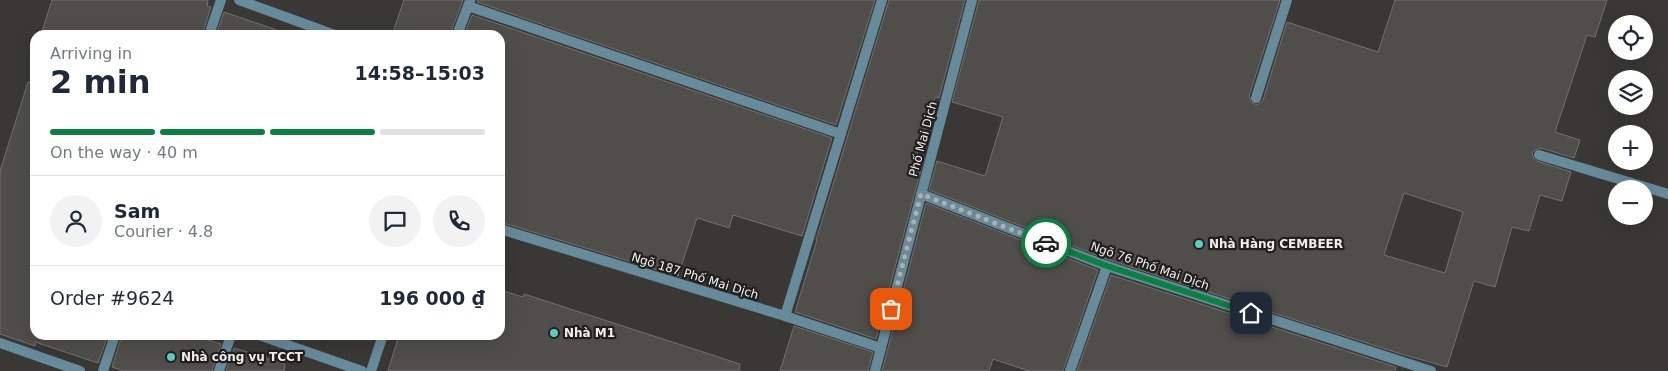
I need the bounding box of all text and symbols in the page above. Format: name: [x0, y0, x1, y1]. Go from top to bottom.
map controls: [1608, 15, 1653, 225]
button: locate: [1608, 15, 1653, 60]
text: Arriving in: [50, 44, 132, 63]
text: 14:58–15:03: [355, 62, 485, 84]
text: 2 min: [50, 63, 151, 101]
button: layers: [1608, 70, 1653, 115]
street label: Phố Mai Dịch: [906, 100, 940, 178]
button: +: [1608, 125, 1653, 170]
text: On the way · 40 m: [50, 143, 198, 162]
button: −: [1608, 180, 1653, 225]
button: person: [50, 195, 102, 247]
button: chat: [369, 195, 421, 247]
button: phone: [433, 195, 485, 247]
text: Sam: [114, 200, 160, 222]
courier: [1021, 218, 1071, 268]
text: Courier · 4.8: [114, 222, 213, 241]
icon: car: [1032, 229, 1060, 257]
place label: Nhà Hàng CEMBEER: [1209, 237, 1343, 251]
marker: Nhà Hàng CEMBEER: [1193, 238, 1205, 250]
street label: Ngõ 76 Phố Mai Dịch: [1089, 239, 1211, 293]
street label: Ngõ 187 Phố Mai Dịch: [630, 250, 760, 302]
text: Order #9624: [50, 287, 174, 309]
text: 196 000 ₫: [379, 287, 485, 309]
pin: [870, 288, 912, 330]
pin: [1230, 292, 1272, 334]
icon: bag: [877, 295, 905, 323]
icon: home: [1237, 299, 1265, 327]
place label: Nhà M1: [564, 326, 615, 340]
marker: Nhà M1: [548, 327, 560, 339]
place label: Nhà công vụ TCCT: [181, 350, 304, 364]
marker: Nhà công vụ TCCT: [165, 351, 177, 363]

